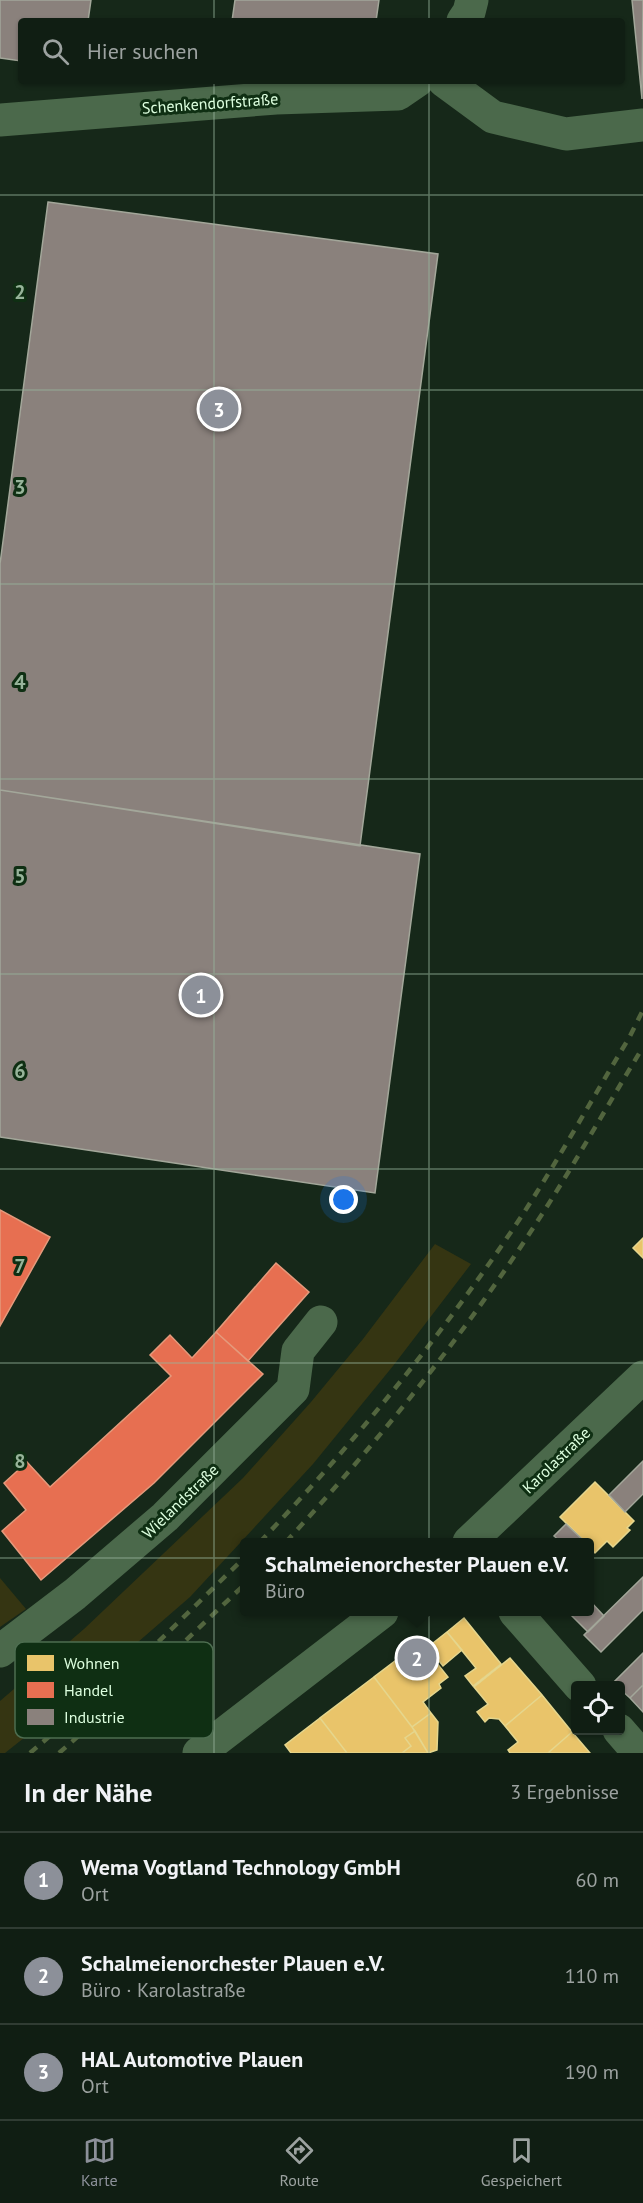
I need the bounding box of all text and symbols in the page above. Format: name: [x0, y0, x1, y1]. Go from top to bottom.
search box: [18, 18, 625, 84]
icon: search: [39, 35, 72, 68]
text: Hier suchen: [87, 37, 199, 65]
street label: Schenkendorfstraße: [141, 88, 279, 118]
text: 2: [14, 279, 26, 305]
pin: 3: [200, 386, 238, 432]
text: 3: [14, 474, 26, 500]
text: 4: [14, 669, 26, 695]
text: 5: [14, 863, 26, 889]
pin: 1: [182, 972, 220, 1018]
text: 6: [14, 1058, 26, 1084]
your location: [329, 1185, 358, 1214]
text: 7: [14, 1253, 26, 1279]
street label: Karolastraße: [518, 1423, 594, 1497]
text: 8: [14, 1448, 26, 1474]
street label: Wielandstraße: [138, 1459, 222, 1543]
popup: [240, 1538, 594, 1616]
text: Schalmeienorchester Plauen e.V.: [265, 1550, 569, 1578]
text: Büro: [265, 1578, 305, 1604]
pin: 2: [398, 1636, 436, 1680]
legend: [15, 1642, 213, 1738]
text: Wohnen: [64, 1653, 120, 1673]
text: Handel: [64, 1680, 113, 1700]
map controls: [571, 1681, 625, 1735]
button: locate: [571, 1681, 625, 1735]
text: Industrie: [64, 1707, 125, 1727]
text: In der Nähe: [24, 1776, 152, 1809]
text: 3 Ergebnisse: [510, 1779, 619, 1805]
text: Wema Vogtland Technology GmbH: [81, 1853, 401, 1881]
text: 1: [38, 1867, 49, 1893]
text: 60 m: [576, 1867, 619, 1893]
text: Ort: [81, 1881, 109, 1907]
text: Schalmeienorchester Plauen e.V.: [81, 1949, 385, 1977]
text: 2: [38, 1963, 49, 1989]
text: 110 m: [565, 1963, 619, 1989]
text: Büro · Karolastraße: [81, 1977, 246, 2003]
text: HAL Automotive Plauen: [81, 2045, 303, 2073]
text: 3: [38, 2059, 49, 2085]
text: 190 m: [565, 2059, 619, 2085]
text: Ort: [81, 2073, 109, 2099]
tab: Karte: [81, 2134, 118, 2190]
tab: Route: [280, 2134, 319, 2190]
tab: Gespeichert: [481, 2134, 562, 2190]

